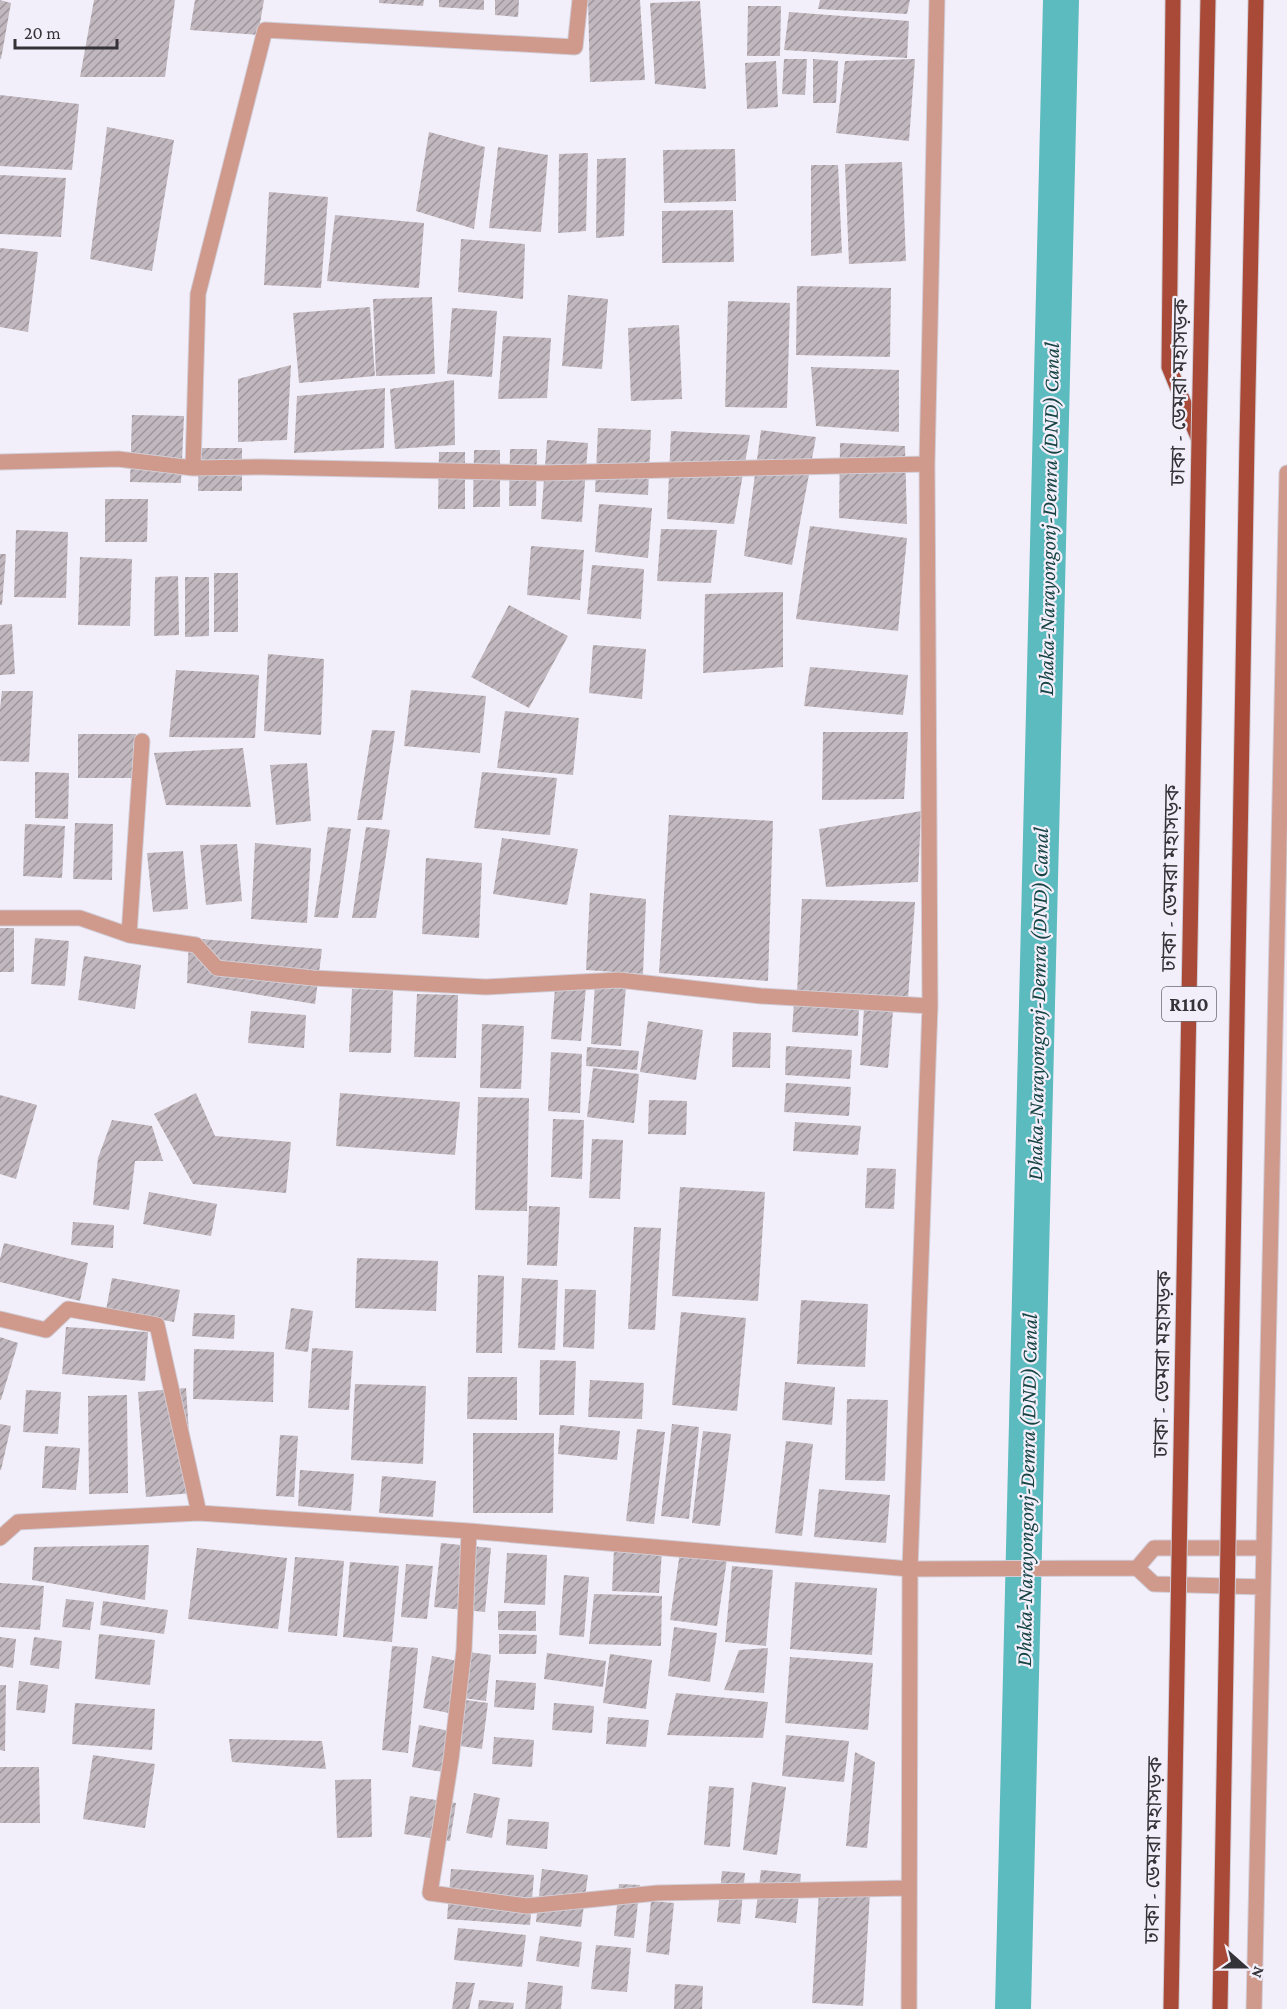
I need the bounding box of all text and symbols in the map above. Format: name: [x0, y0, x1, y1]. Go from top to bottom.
scale bar: [15, 12, 117, 50]
text: 20 m: [24, 23, 61, 43]
street label: ঢাকা - ডেমরা মহাসড়ক: [1165, 297, 1193, 487]
water label: Dhaka-Narayongonj-Demra (DND) Canal: [1033, 342, 1065, 696]
street label: ঢাকা - ডেমরা মহাসড়ক: [1156, 783, 1184, 973]
water label: Dhaka-Narayongonj-Demra (DND) Canal: [1022, 827, 1054, 1181]
road number: R110: [1162, 987, 1216, 1021]
street label: ঢাকা - ডেমরা মহাসড়ক: [1148, 1269, 1176, 1459]
water label: Dhaka-Narayongonj-Demra (DND) Canal: [1011, 1313, 1043, 1667]
street label: ঢাকা - ডেমরা মহাসড়ক: [1139, 1755, 1167, 1945]
north arrow: [1215, 1937, 1275, 1997]
text: N: [1249, 1964, 1268, 1980]

